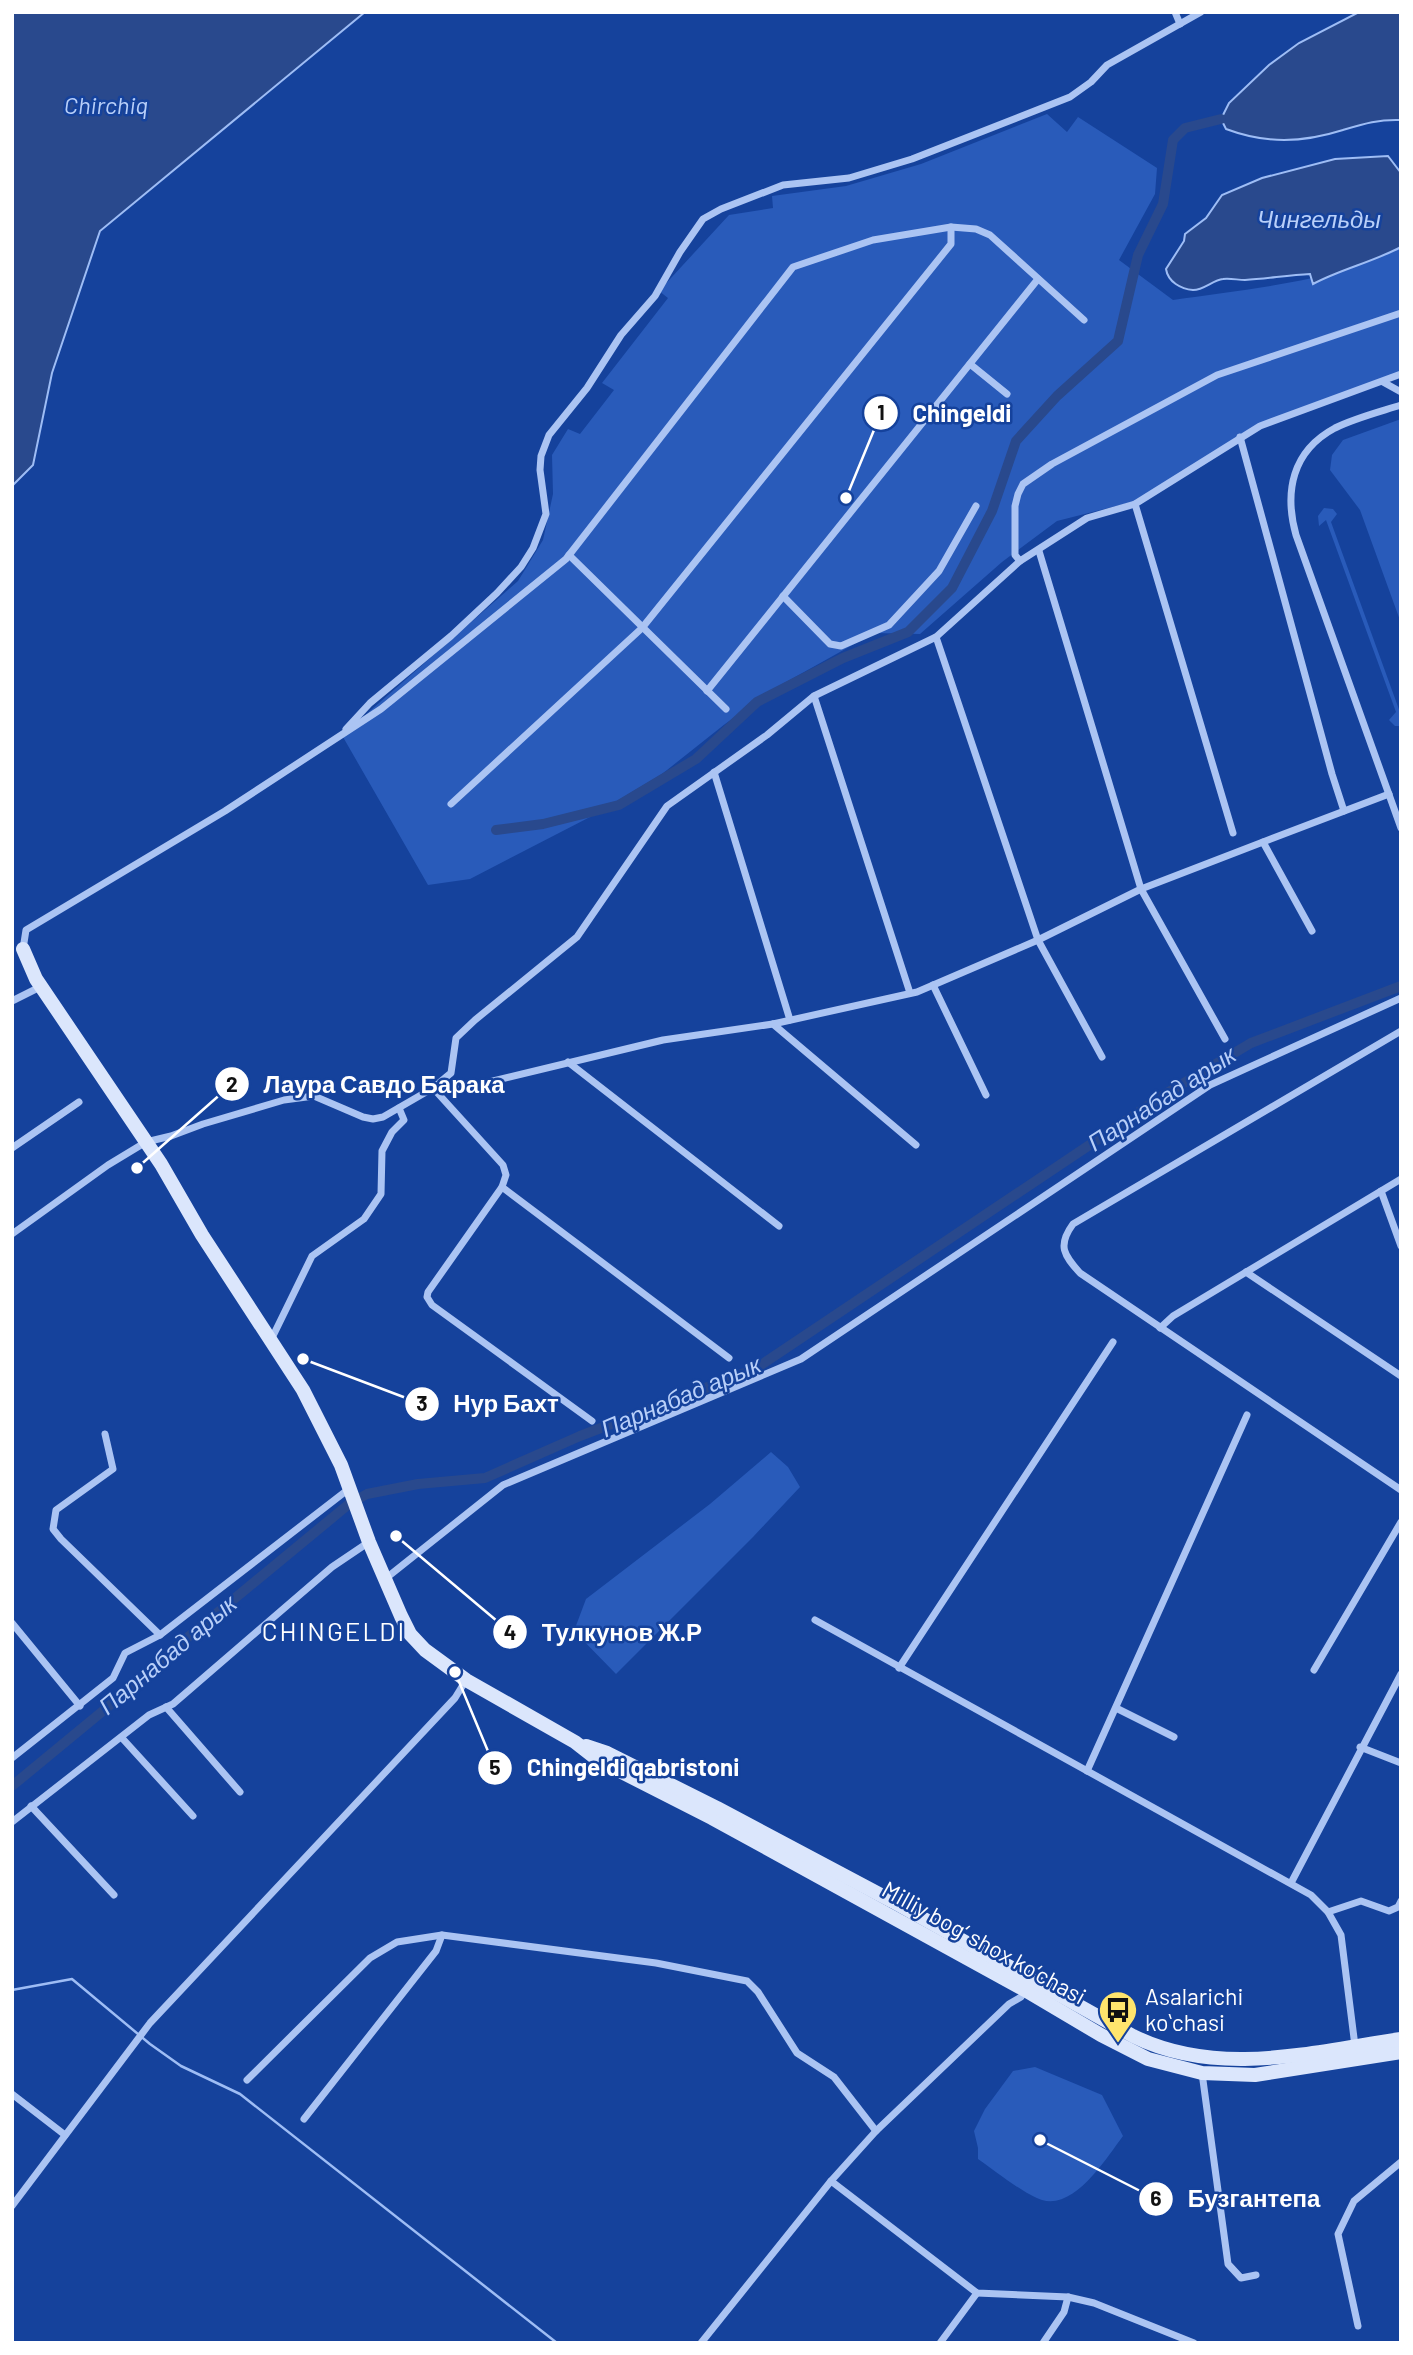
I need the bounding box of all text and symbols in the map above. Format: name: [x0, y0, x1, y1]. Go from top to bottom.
water label: Chirchiq: [64, 90, 148, 119]
water label: Чингельды: [1257, 204, 1381, 233]
callout: Chingeldi: [863, 391, 1025, 436]
text: Chingeldi: [913, 398, 1011, 427]
text: 1: [877, 399, 885, 424]
water label: Парнабад арык: [1082, 1038, 1242, 1156]
callout: Лаура Савдо Барака: [214, 1062, 518, 1107]
text: Лаура Савдо Барака: [263, 1069, 505, 1098]
text: 2: [226, 1071, 238, 1096]
water label: Парнабад арык: [596, 1348, 766, 1442]
callout: Нур Бахт: [404, 1382, 573, 1427]
text: Нур Бахт: [453, 1388, 559, 1417]
text: 3: [416, 1390, 428, 1415]
water label: Парнабад арык: [92, 1587, 243, 1720]
callout: Тулкунов Ж.Р: [492, 1610, 716, 1655]
district label: CHINGELDI: [262, 1615, 406, 1646]
text: Тулкунов Ж.Р: [542, 1617, 702, 1646]
text: 4: [504, 1619, 516, 1644]
callout: Chingeldi qabristoni: [477, 1745, 753, 1790]
text: Chingeldi qabristoni: [527, 1752, 739, 1781]
text: 5: [489, 1754, 501, 1779]
street label: Milliy bog‘ shox ko‘chasi: [878, 1874, 1091, 2010]
place label: Asalarichi koʻchasi: [1145, 1982, 1243, 2036]
bus stop icon: Asalarichi koʻchasi: [1097, 1989, 1139, 2044]
callout: Бузгантепа: [1139, 2176, 1334, 2221]
text: Бузгантепа: [1188, 2183, 1321, 2212]
text: 6: [1150, 2185, 1162, 2210]

